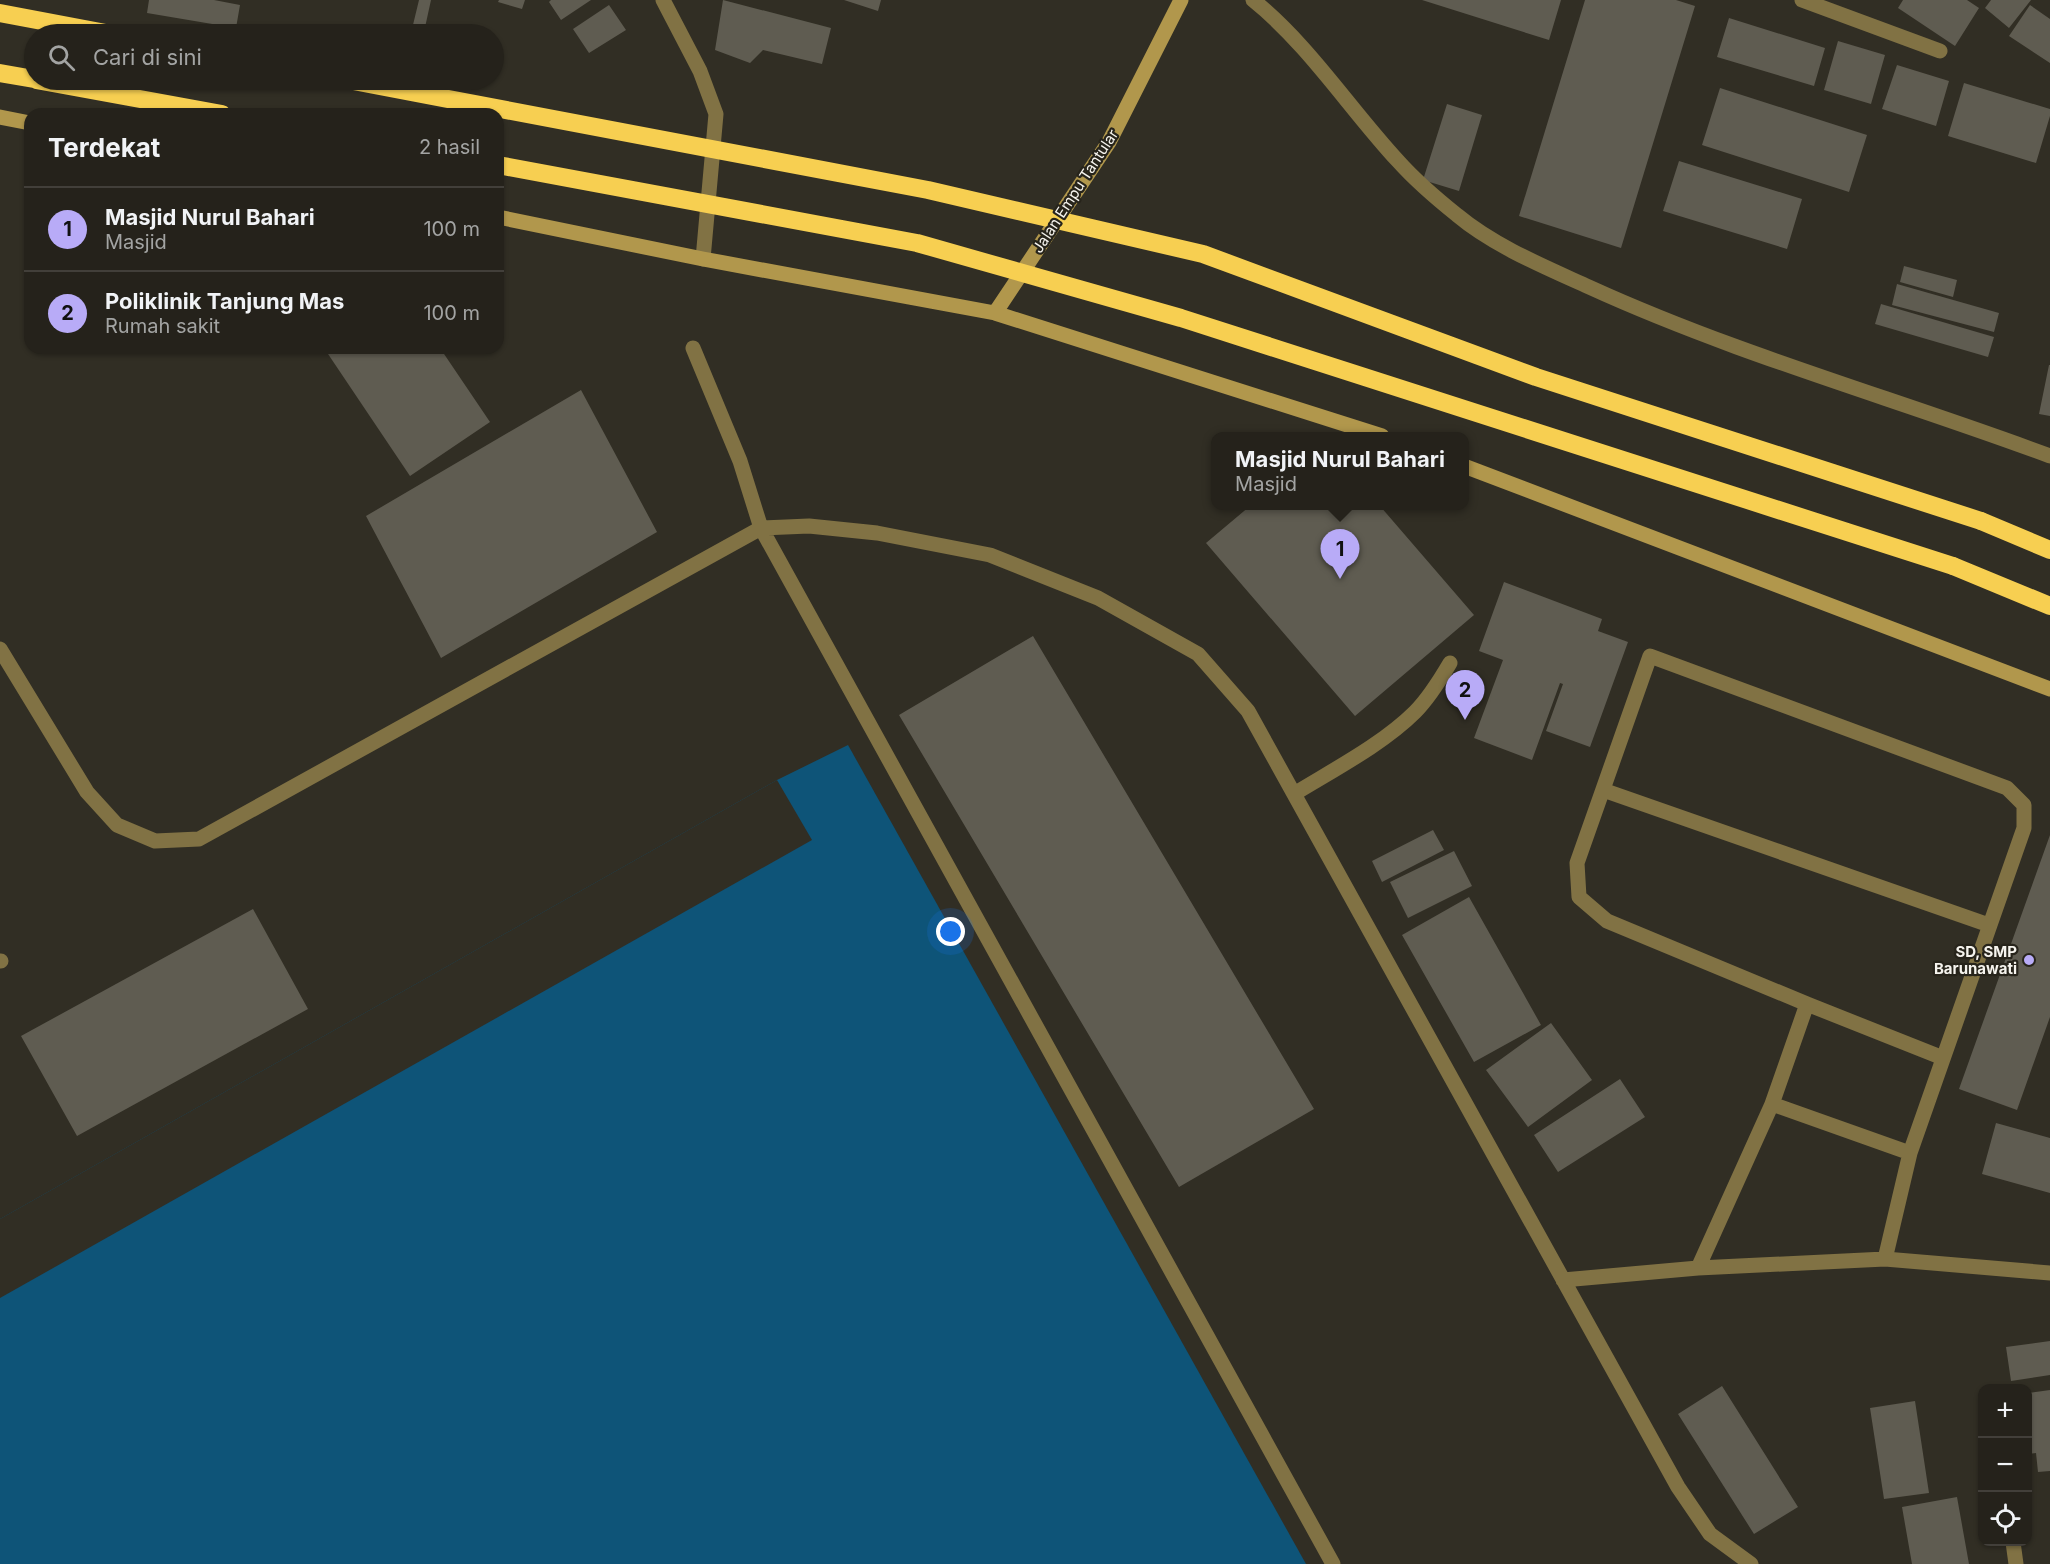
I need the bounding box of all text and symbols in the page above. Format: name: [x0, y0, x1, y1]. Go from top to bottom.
search box: [24, 24, 504, 90]
icon: search: [45, 41, 78, 74]
text: Cari di sini: [93, 44, 202, 70]
street label: Jalan Empu Tantular: [1028, 125, 1122, 257]
text: Terdekat: [48, 132, 160, 163]
text: 2 hasil: [419, 135, 480, 159]
text: Masjid Nurul Bahari: [105, 204, 315, 230]
text: 1: [63, 217, 72, 241]
text: 100 m: [423, 217, 480, 241]
text: Masjid: [105, 230, 167, 254]
text: Poliklinik Tanjung Mas: [105, 288, 344, 314]
text: 2: [61, 301, 74, 325]
text: 100 m: [423, 301, 480, 325]
text: Rumah sakit: [105, 314, 220, 338]
popup: [1211, 432, 1469, 510]
text: Masjid Nurul Bahari: [1235, 446, 1445, 472]
text: Masjid: [1235, 472, 1297, 496]
pin: 1: [1320, 530, 1360, 579]
pin: 2: [1446, 670, 1484, 720]
your location: [936, 917, 965, 946]
place label: SD, SMP Barunawati: [1934, 942, 2017, 978]
marker: SD, SMP Barunawati: [2022, 953, 2036, 967]
map controls: [1978, 1384, 2032, 1546]
button: +: [1978, 1384, 2032, 1438]
button: −: [1978, 1438, 2032, 1492]
button: locate: [1978, 1492, 2032, 1546]

